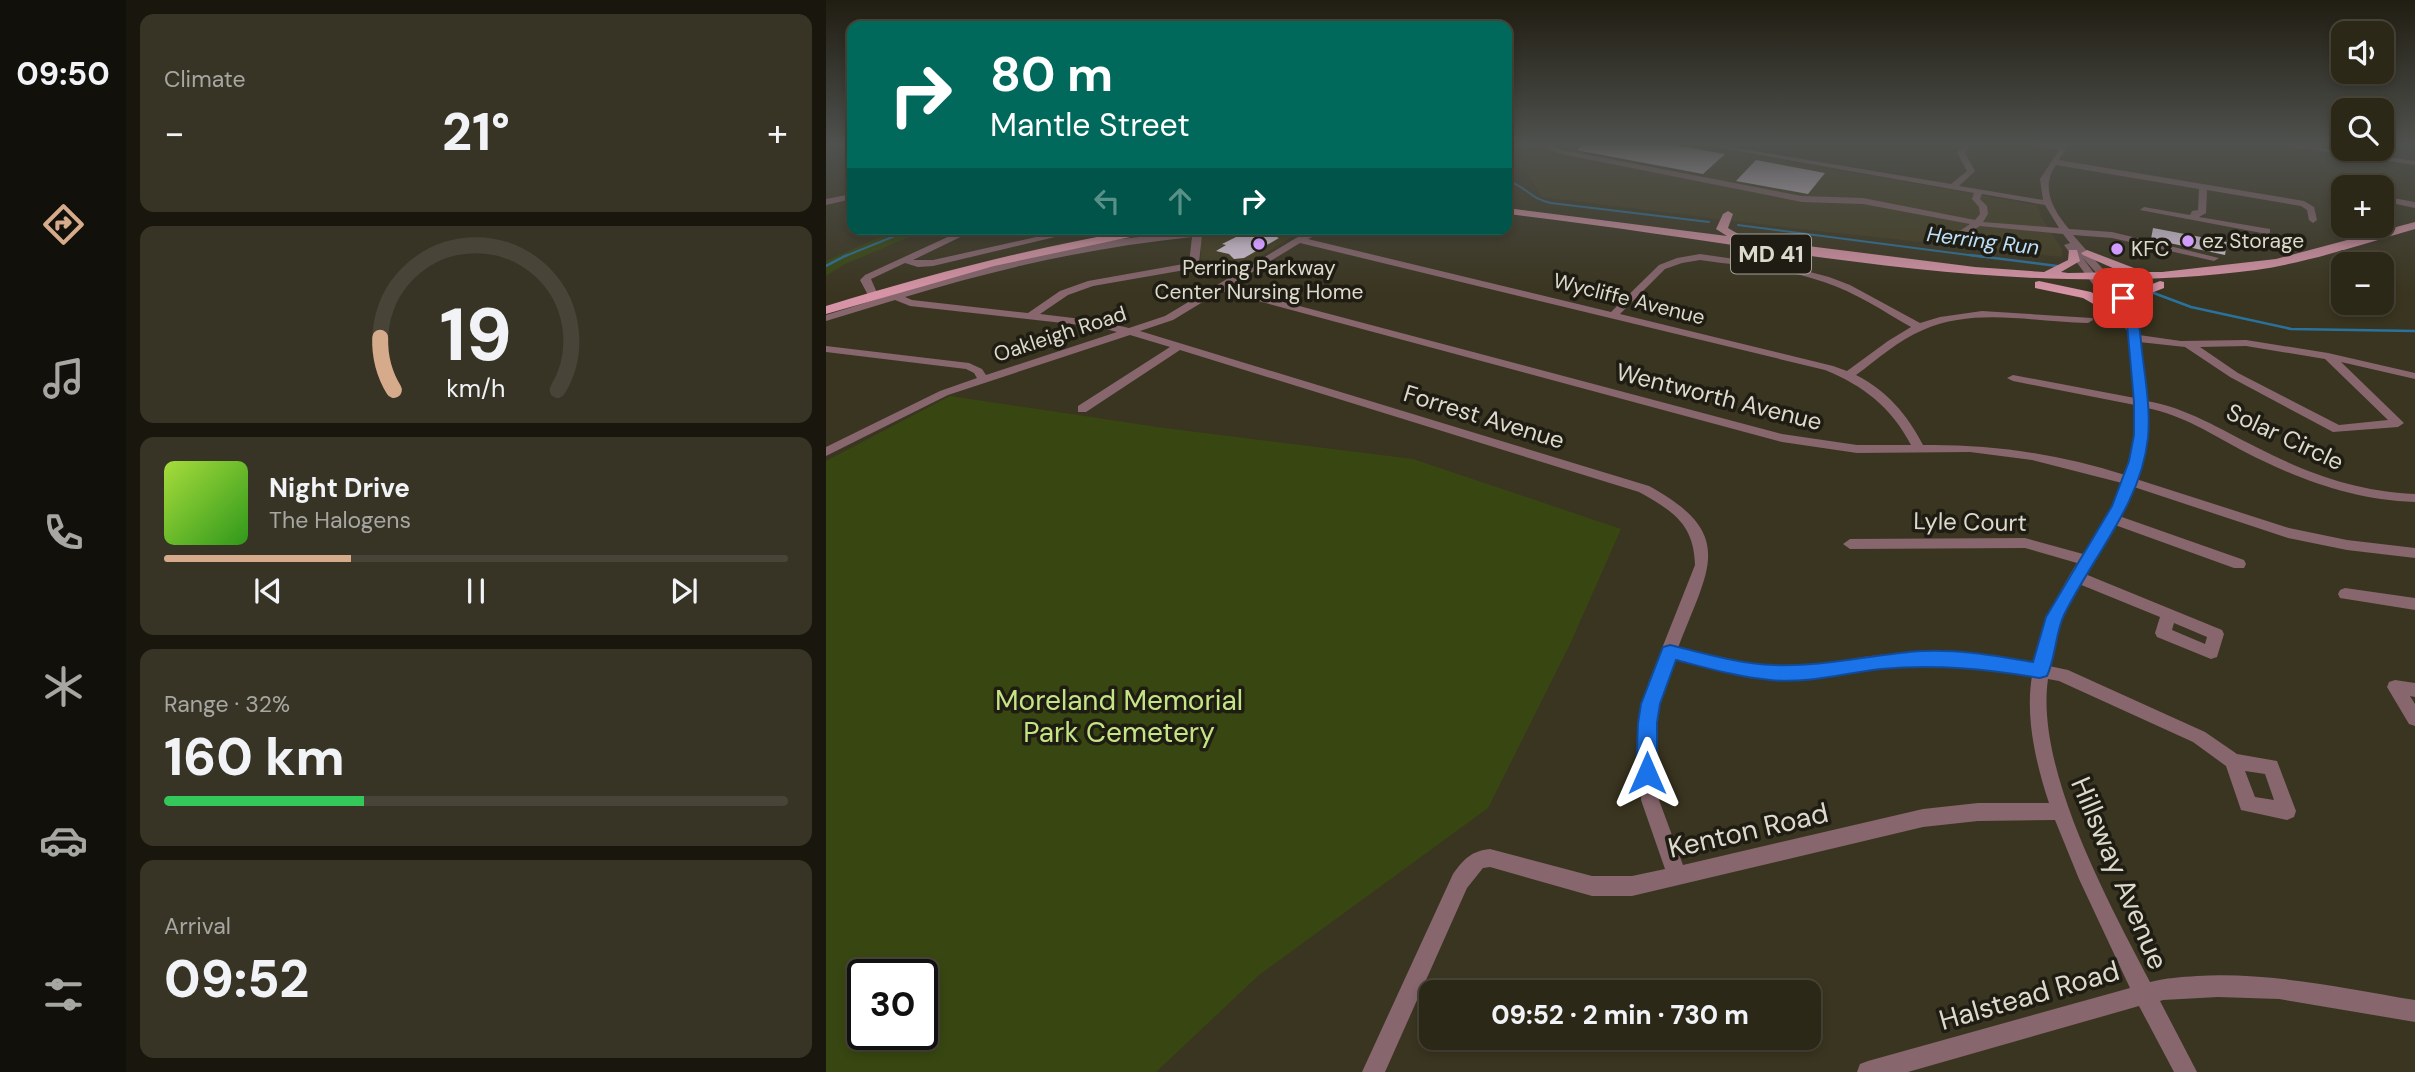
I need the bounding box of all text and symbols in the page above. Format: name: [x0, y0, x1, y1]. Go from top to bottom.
map controls: [2331, 21, 2394, 315]
button: sound: [2331, 21, 2394, 84]
text: 80 m: [990, 42, 1113, 106]
icon: right: [875, 49, 966, 140]
text: 09:50: [16, 53, 110, 95]
text: Climate: [164, 64, 246, 94]
text: 21°: [442, 98, 510, 166]
button: search: [2331, 98, 2394, 161]
text: Mantle Street: [990, 104, 1190, 146]
text: −: [164, 108, 185, 158]
text: +: [767, 108, 788, 158]
button: +: [2331, 175, 2394, 238]
icon: left: [1088, 182, 1126, 220]
icon: ahead: [1161, 182, 1199, 220]
icon: right: [1234, 182, 1272, 220]
icon: directions: [39, 200, 88, 249]
water label: Herring Run: [1925, 220, 2041, 262]
place label: ez Storage: [2202, 227, 2304, 255]
marker: ez Storage: [2180, 233, 2196, 249]
road number: MD 41: [1731, 234, 1811, 274]
place label: KFC: [2131, 235, 2170, 263]
marker: Perring Parkway Center Nursing Home: [1251, 236, 1267, 252]
marker: KFC: [2109, 241, 2125, 257]
button: −: [2331, 252, 2394, 315]
place label: Perring Parkway Center Nursing Home: [1155, 254, 1364, 306]
street label: Wycliffe Avenue: [1550, 267, 1708, 331]
pin: [2093, 268, 2153, 328]
icon: arrive: [2104, 279, 2142, 317]
text: 19: [440, 289, 512, 384]
street label: Oakleigh Road: [990, 299, 1130, 369]
icon: music: [39, 354, 88, 403]
street label: Wentworth Avenue: [1613, 356, 1825, 437]
text: km/h: [446, 372, 506, 405]
street label: Forrest Avenue: [1400, 377, 1568, 456]
street label: Solar Circle: [2222, 396, 2349, 477]
text: Night Drive: [269, 471, 410, 505]
text: The Halogens: [269, 505, 411, 535]
street label: Lyle Court: [1913, 505, 2027, 538]
icon: phone: [39, 508, 88, 557]
icon: previous: [249, 572, 287, 610]
icon: pause: [457, 572, 495, 610]
icon: next: [665, 572, 703, 610]
icon: climate: [39, 662, 88, 711]
park label: Moreland Memorial Park Cemetery: [995, 682, 1243, 751]
text: Range · 32%: [164, 689, 290, 719]
text: 160 km: [164, 723, 345, 791]
position arrow: [1610, 736, 1684, 810]
street label: Hillsway Avenue: [2062, 771, 2177, 975]
street label: Kenton Road: [1664, 794, 1832, 867]
icon: car: [39, 816, 88, 865]
text: Arrival: [164, 911, 231, 941]
text: 09:52: [164, 945, 309, 1013]
street label: Halstead Road: [1935, 952, 2124, 1039]
speed limit sign: 30: [847, 959, 938, 1050]
icon: filters: [39, 970, 88, 1019]
text: 09:52 · 2 min · 730 m: [1491, 998, 1749, 1032]

